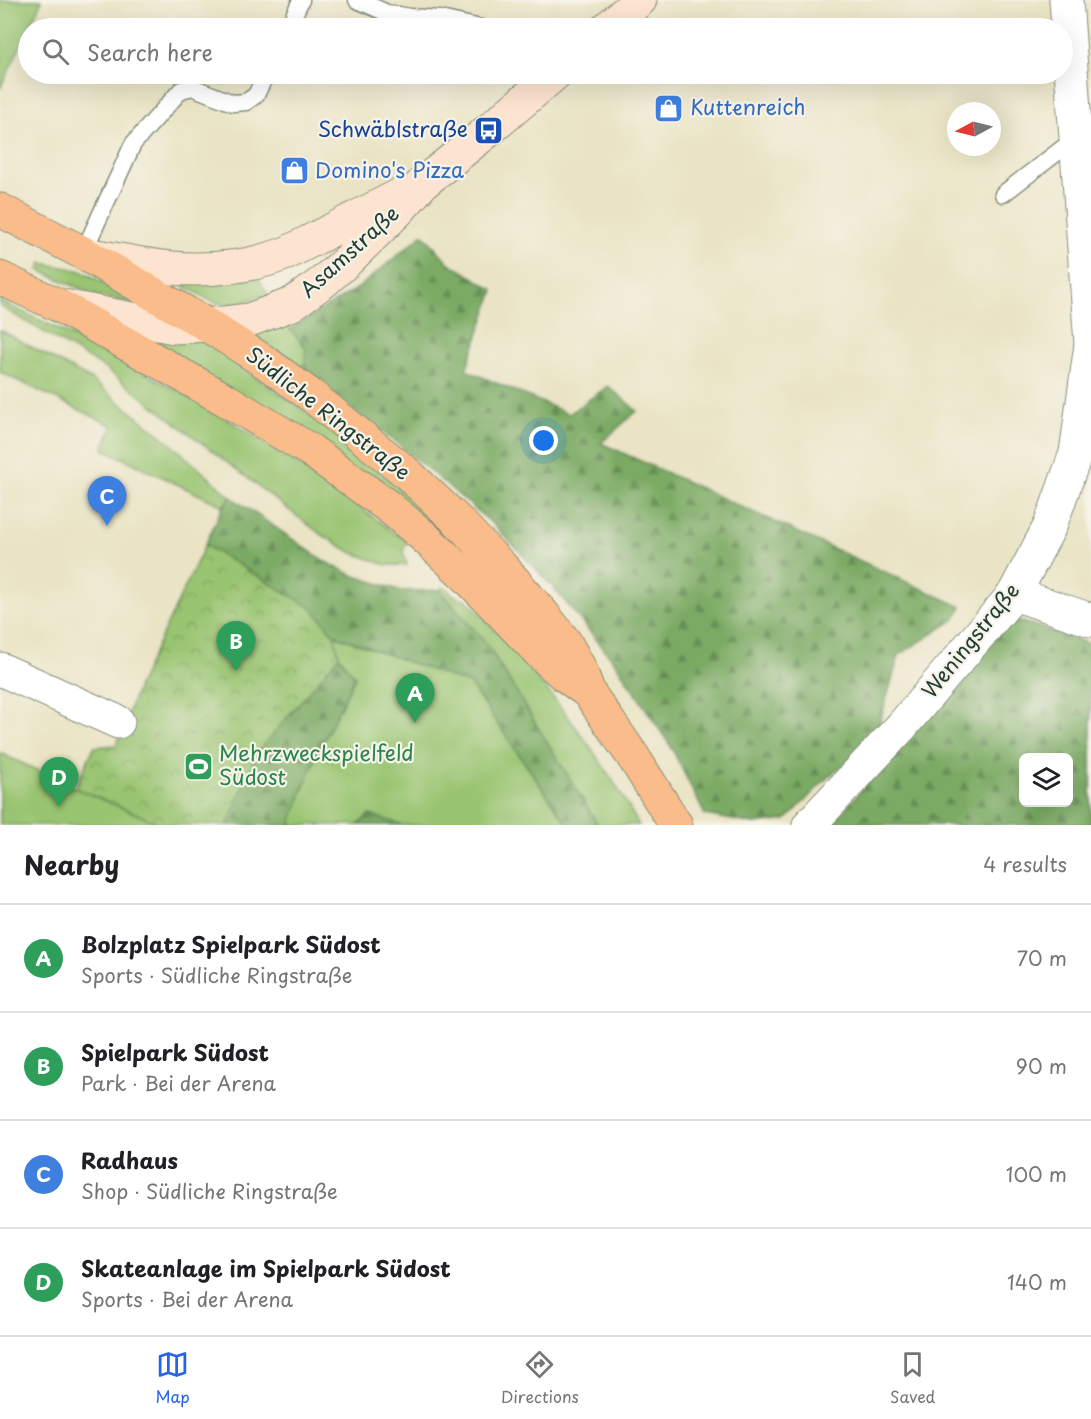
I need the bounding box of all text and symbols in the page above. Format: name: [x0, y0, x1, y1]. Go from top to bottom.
search box: [18, 18, 1073, 84]
icon: search: [39, 35, 72, 68]
text: Search here: [87, 35, 213, 68]
place label: Kuttenreich: [690, 90, 805, 122]
shop icon: Kuttenreich: [653, 92, 685, 124]
north arrow: [947, 102, 1001, 156]
place label: Schwäblstraße: [318, 112, 468, 144]
bus stop icon: Schwäblstraße: [473, 114, 505, 146]
place label: Domino's Pizza: [315, 153, 464, 185]
shop icon: Domino's Pizza: [278, 155, 310, 187]
street label: Asamstraße: [292, 197, 405, 304]
street label: Südliche Ringstraße: [240, 338, 418, 487]
your location: [529, 426, 558, 455]
pin: C: [88, 476, 126, 526]
street label: Weningstraße: [913, 575, 1026, 704]
pin: B: [216, 622, 256, 671]
pin: A: [396, 674, 434, 723]
place label: Mehrzweckspielfeld Südost: [219, 736, 414, 792]
sports icon: Mehrzweckspielfeld Südost: [182, 750, 214, 782]
map controls: [1019, 753, 1073, 807]
button: layers: [1019, 753, 1073, 807]
pin: D: [40, 758, 78, 807]
text: Nearby: [24, 845, 119, 884]
text: 4 results: [983, 849, 1067, 879]
text: Bolzplatz Spielpark Südost: [81, 927, 381, 960]
text: A: [36, 943, 51, 973]
text: 70 m: [1017, 943, 1067, 973]
text: Sports · Südliche Ringstraße: [81, 960, 352, 990]
text: Spielpark Südost: [81, 1035, 269, 1068]
text: B: [37, 1051, 50, 1081]
text: 90 m: [1016, 1051, 1067, 1081]
text: Park · Bei der Arena: [81, 1068, 276, 1098]
text: Radhaus: [81, 1143, 178, 1176]
text: C: [36, 1159, 51, 1189]
text: 100 m: [1006, 1159, 1067, 1189]
text: Shop · Südliche Ringstraße: [81, 1176, 338, 1206]
text: Skateanlage im Spielpark Südost: [81, 1251, 451, 1284]
text: D: [36, 1267, 51, 1297]
text: 140 m: [1007, 1267, 1067, 1297]
text: Sports · Bei der Arena: [81, 1284, 293, 1314]
tab: Map: [156, 1348, 190, 1408]
tab: Directions: [501, 1348, 579, 1408]
tab: Saved: [890, 1348, 935, 1408]

